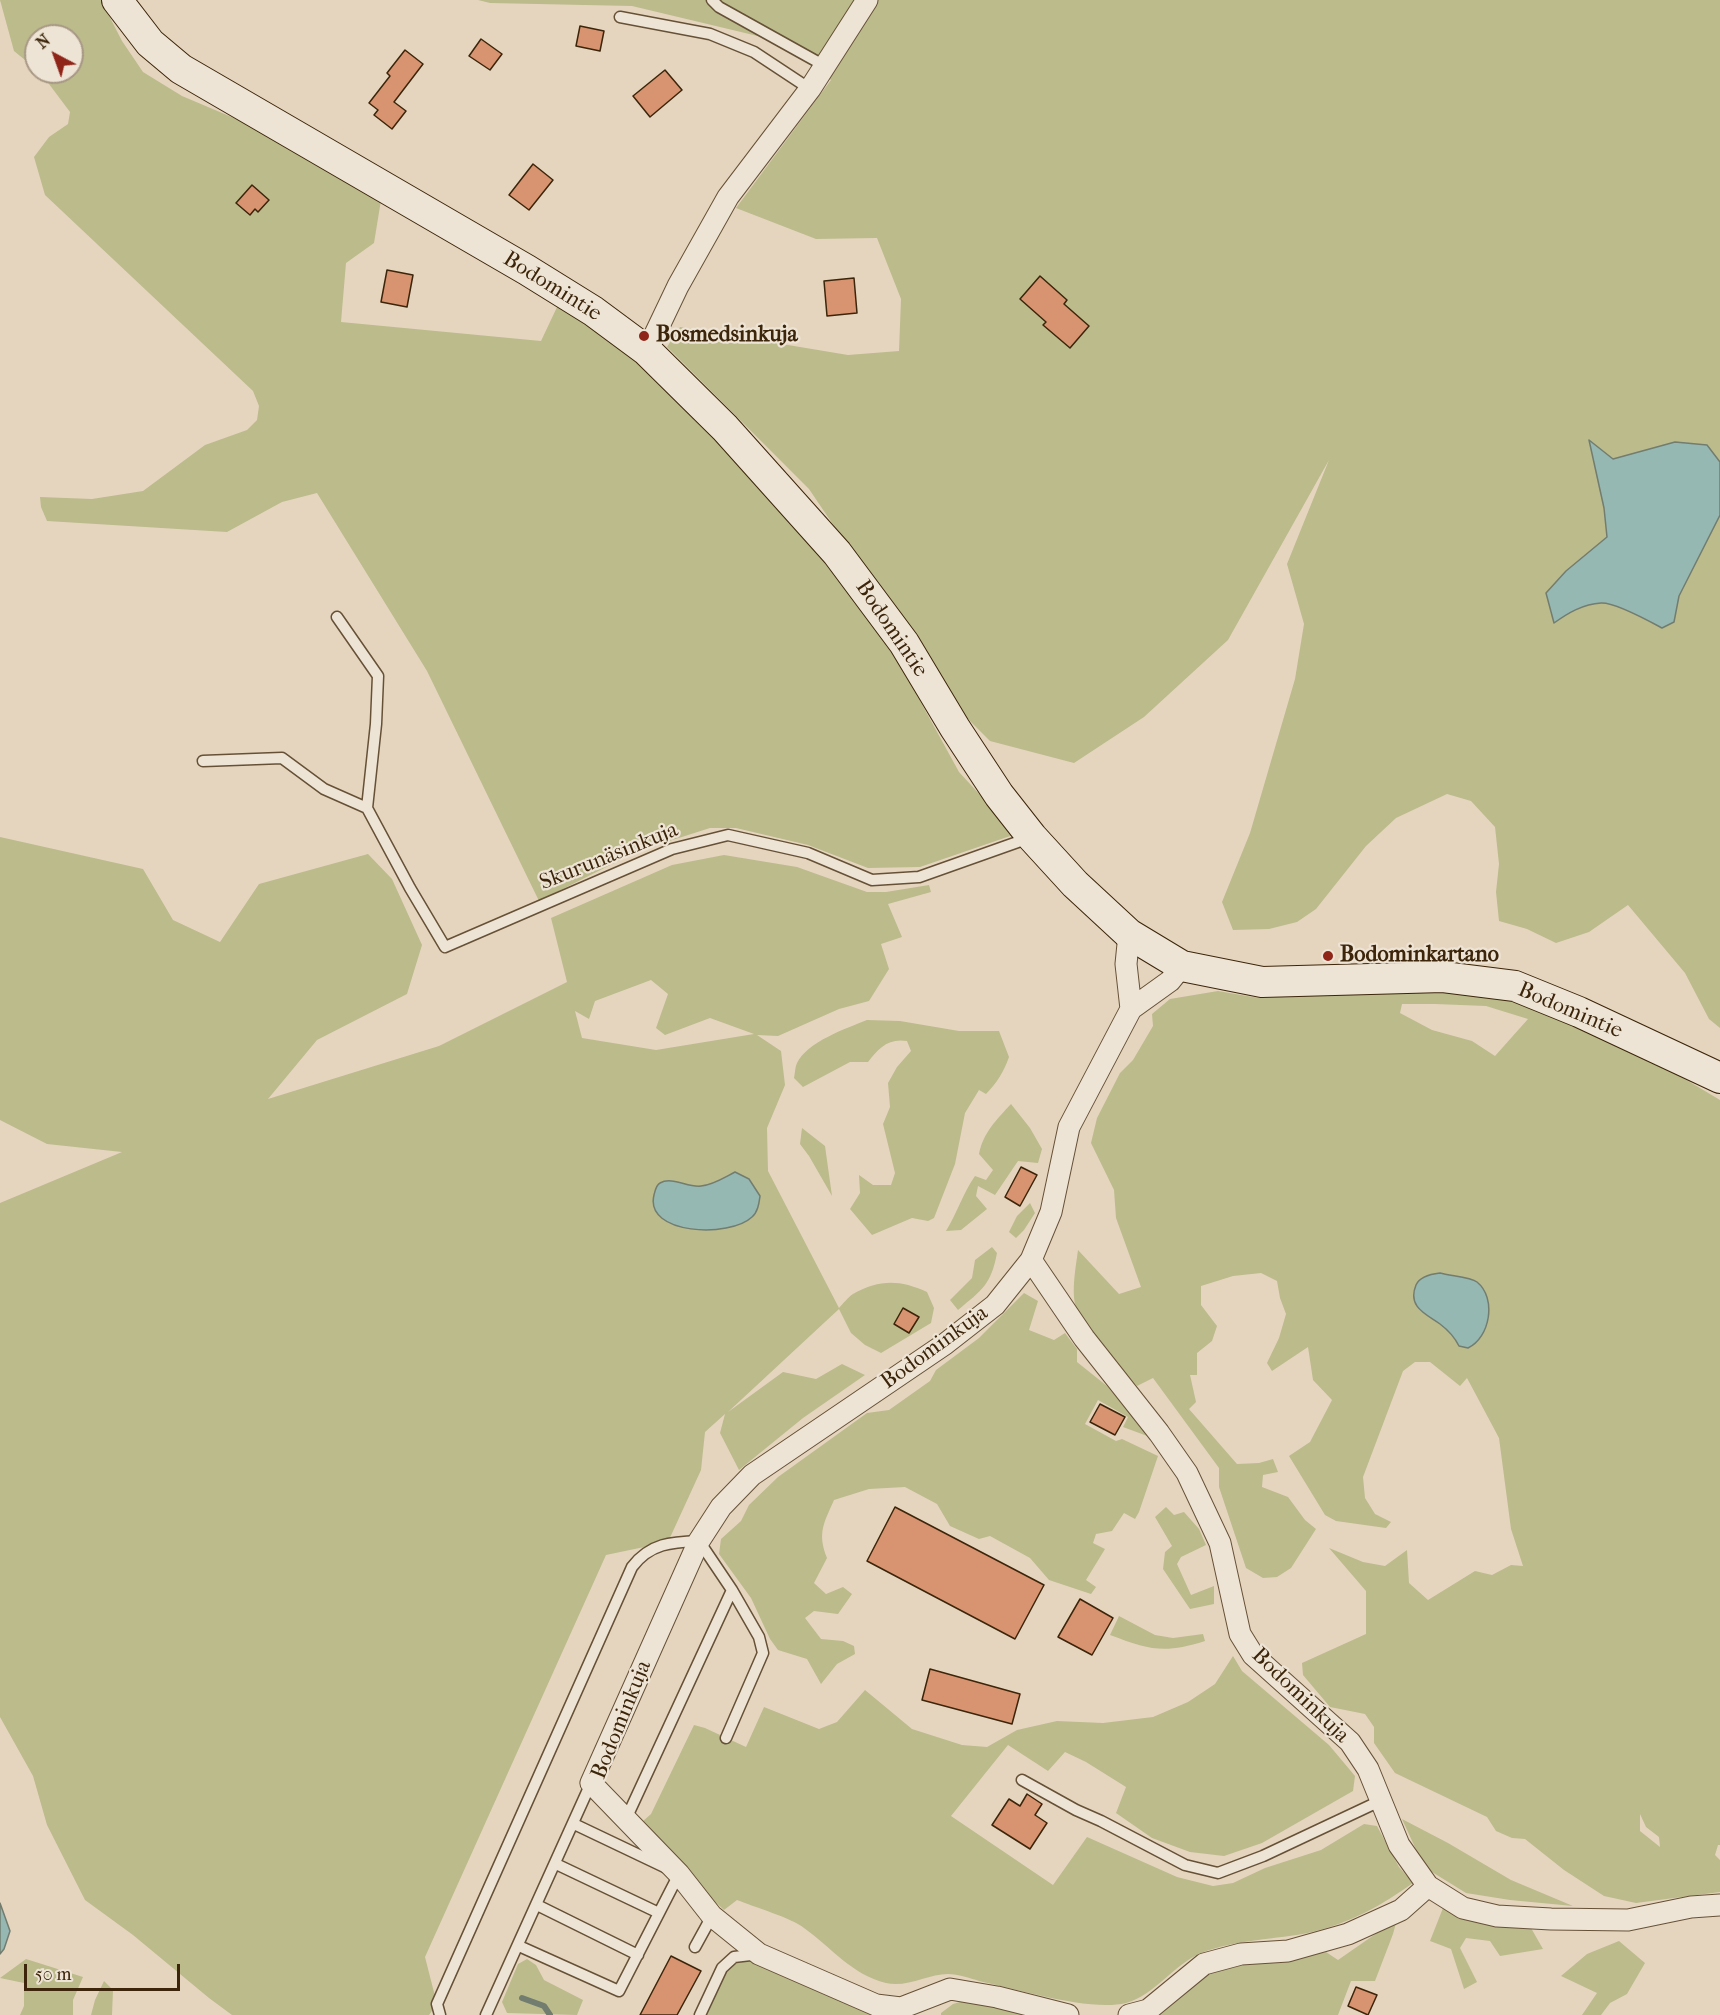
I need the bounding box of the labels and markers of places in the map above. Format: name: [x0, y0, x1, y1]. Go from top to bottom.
place label: Bosmedsinkuja: [656, 323, 798, 349]
marker: Bosmedsinkuja: [637, 329, 651, 343]
place label: Bodominkartano: [1340, 943, 1499, 969]
marker: Bodominkartano: [1321, 949, 1335, 963]

